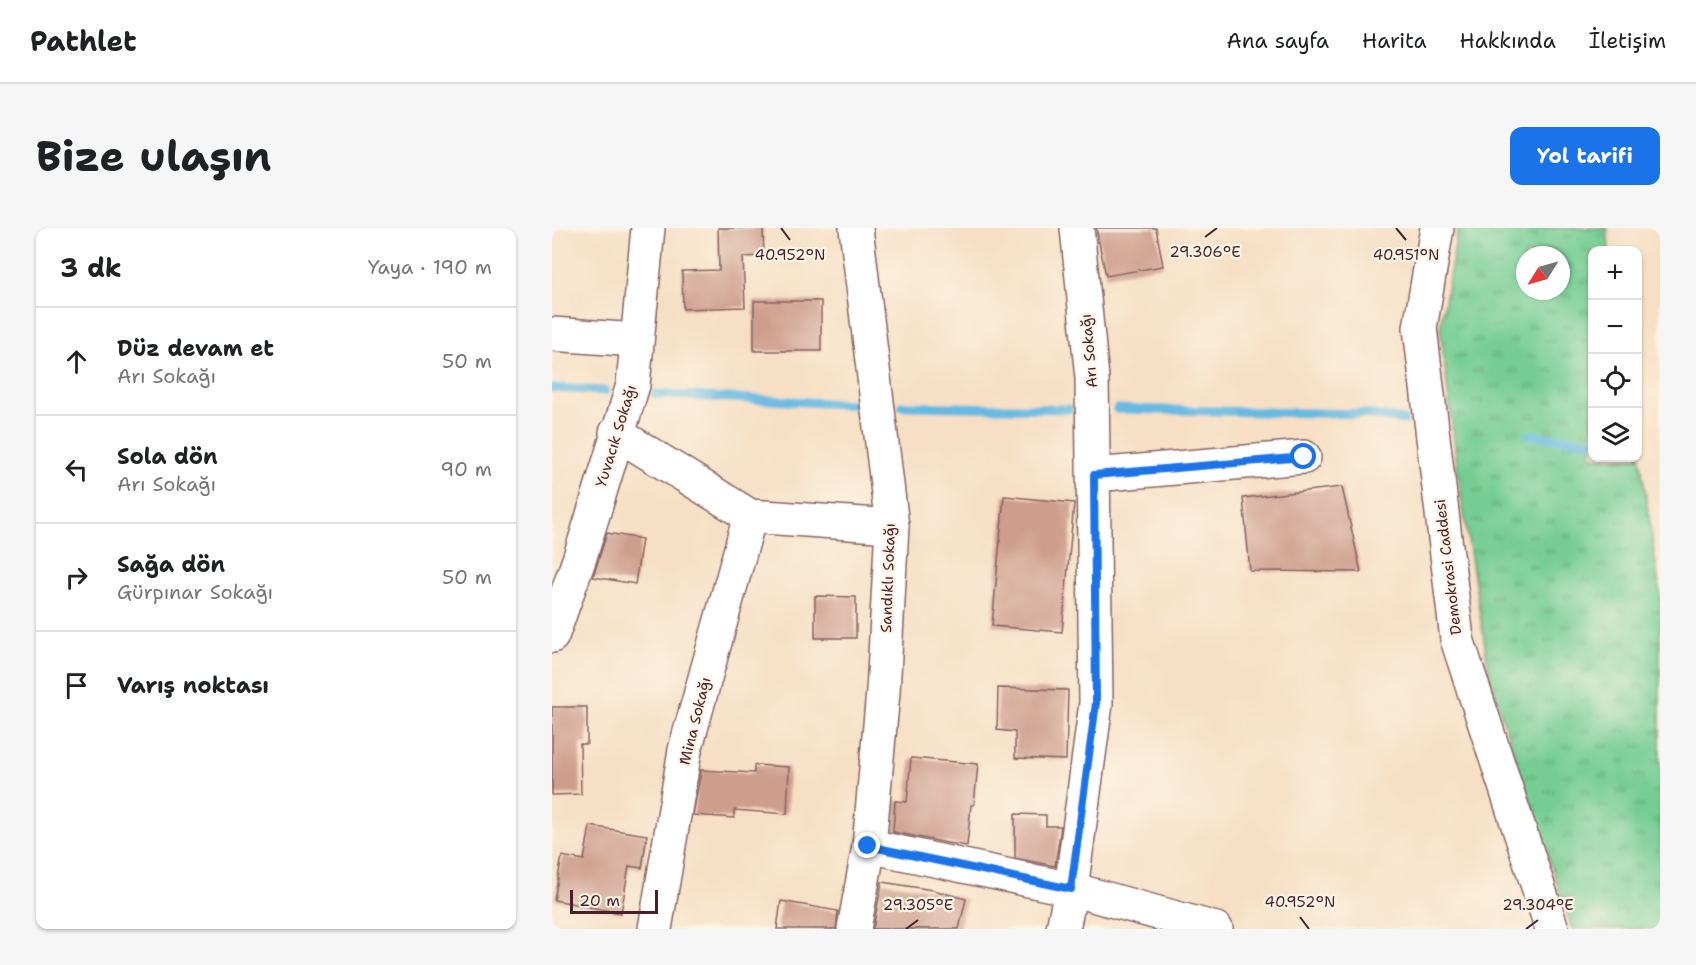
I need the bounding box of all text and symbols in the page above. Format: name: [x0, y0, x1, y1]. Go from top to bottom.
text: Pathlet: [30, 22, 137, 60]
text: Ana sayfa: [1227, 27, 1329, 55]
text: Harita: [1362, 27, 1427, 55]
text: Hakkında: [1460, 27, 1556, 55]
text: İletişim: [1589, 27, 1666, 55]
button: Yol tarifi: [1510, 127, 1660, 185]
text: Bize ulaşın: [36, 128, 271, 184]
text: 29.306°E: [1169, 242, 1241, 262]
text: 40.952°N: [755, 245, 825, 265]
text: 40.951°N: [1373, 245, 1439, 265]
north arrow: [1516, 246, 1570, 300]
map controls: [1588, 246, 1642, 462]
button: +: [1588, 246, 1642, 300]
text: 3 dk: [60, 250, 122, 285]
text: Yaya · 190 m: [368, 254, 492, 280]
button: −: [1588, 300, 1642, 354]
street label: Arı Sokağı: [1076, 313, 1102, 389]
text: Düz devam et: [117, 334, 274, 363]
icon: ahead: [60, 345, 93, 378]
text: 50 m: [442, 348, 492, 374]
button: locate: [1588, 354, 1642, 408]
text: Arı Sokağı: [117, 363, 216, 389]
street label: Yuvacık Sokağı: [591, 382, 641, 490]
button: layers: [1588, 408, 1642, 462]
text: Sola dön: [117, 442, 218, 471]
route start: [1290, 443, 1316, 469]
icon: left: [60, 453, 93, 486]
text: 90 m: [440, 456, 492, 482]
text: Arı Sokağı: [117, 471, 216, 497]
street label: Demokrasi Caddesi: [1430, 498, 1466, 636]
street label: Sandıklı Sokağı: [876, 523, 900, 633]
text: Sağa dön: [117, 550, 225, 579]
icon: right: [60, 561, 93, 594]
text: 50 m: [442, 564, 492, 590]
text: Gürpınar Sokağı: [117, 579, 273, 605]
icon: arrive: [60, 669, 93, 702]
text: Varış noktası: [117, 671, 269, 700]
street label: Mina Sokağı: [674, 675, 716, 767]
route end: [854, 832, 880, 858]
scale bar: [570, 887, 658, 914]
text: 20 m: [579, 890, 620, 911]
text: 40.952°N: [1265, 892, 1335, 912]
text: 29.305°E: [883, 895, 953, 915]
text: 29.304°E: [1502, 895, 1574, 915]

